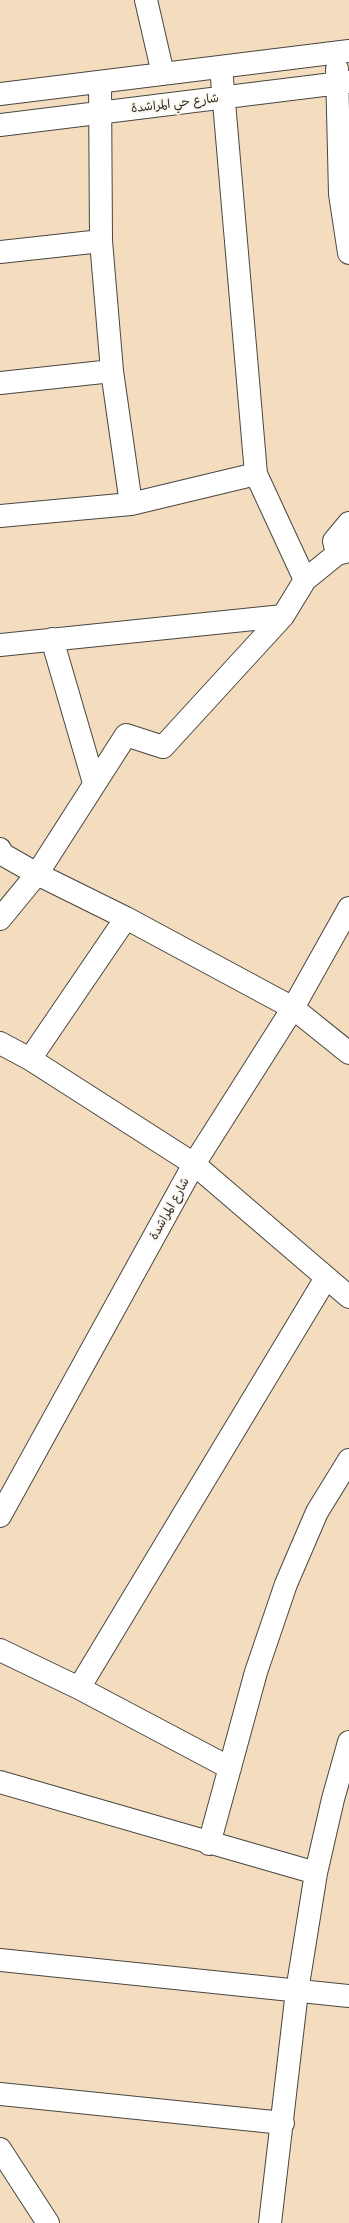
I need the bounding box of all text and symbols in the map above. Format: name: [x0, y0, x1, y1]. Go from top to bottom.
street label: شارع حي المراشدة: [130, 91, 220, 117]
street label: شارع المراشدة: [147, 1176, 193, 1242]

